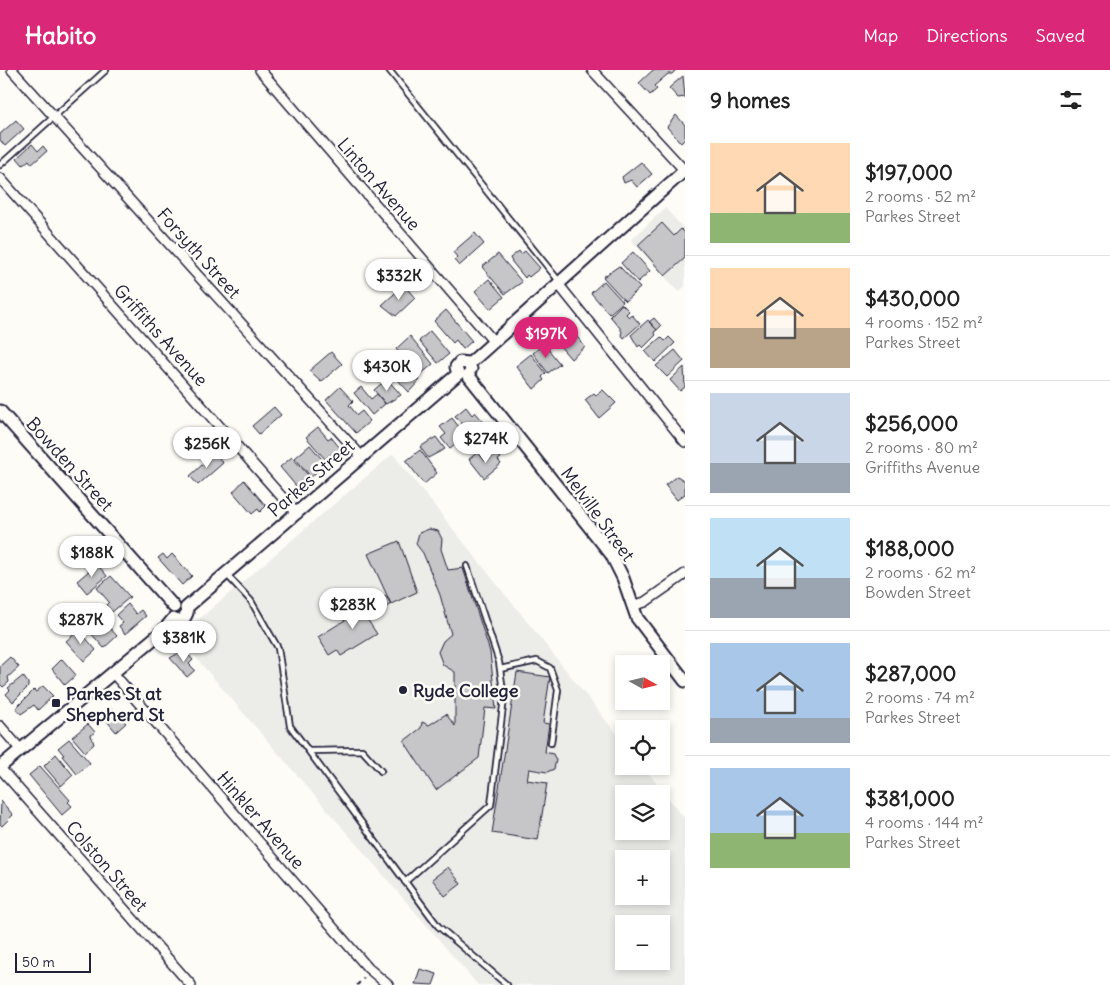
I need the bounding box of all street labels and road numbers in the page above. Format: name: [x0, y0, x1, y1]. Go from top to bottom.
street label: Linton Avenue: [332, 133, 426, 235]
street label: Forsyth Street: [152, 203, 246, 303]
street label: Griffiths Avenue: [109, 279, 213, 391]
street label: Bowden Street: [22, 412, 118, 516]
street label: Parkes Street: [263, 434, 359, 522]
street label: Melville Street: [556, 462, 640, 566]
street label: Hinkler Avenue: [212, 766, 310, 874]
street label: Colston Street: [61, 816, 153, 916]

